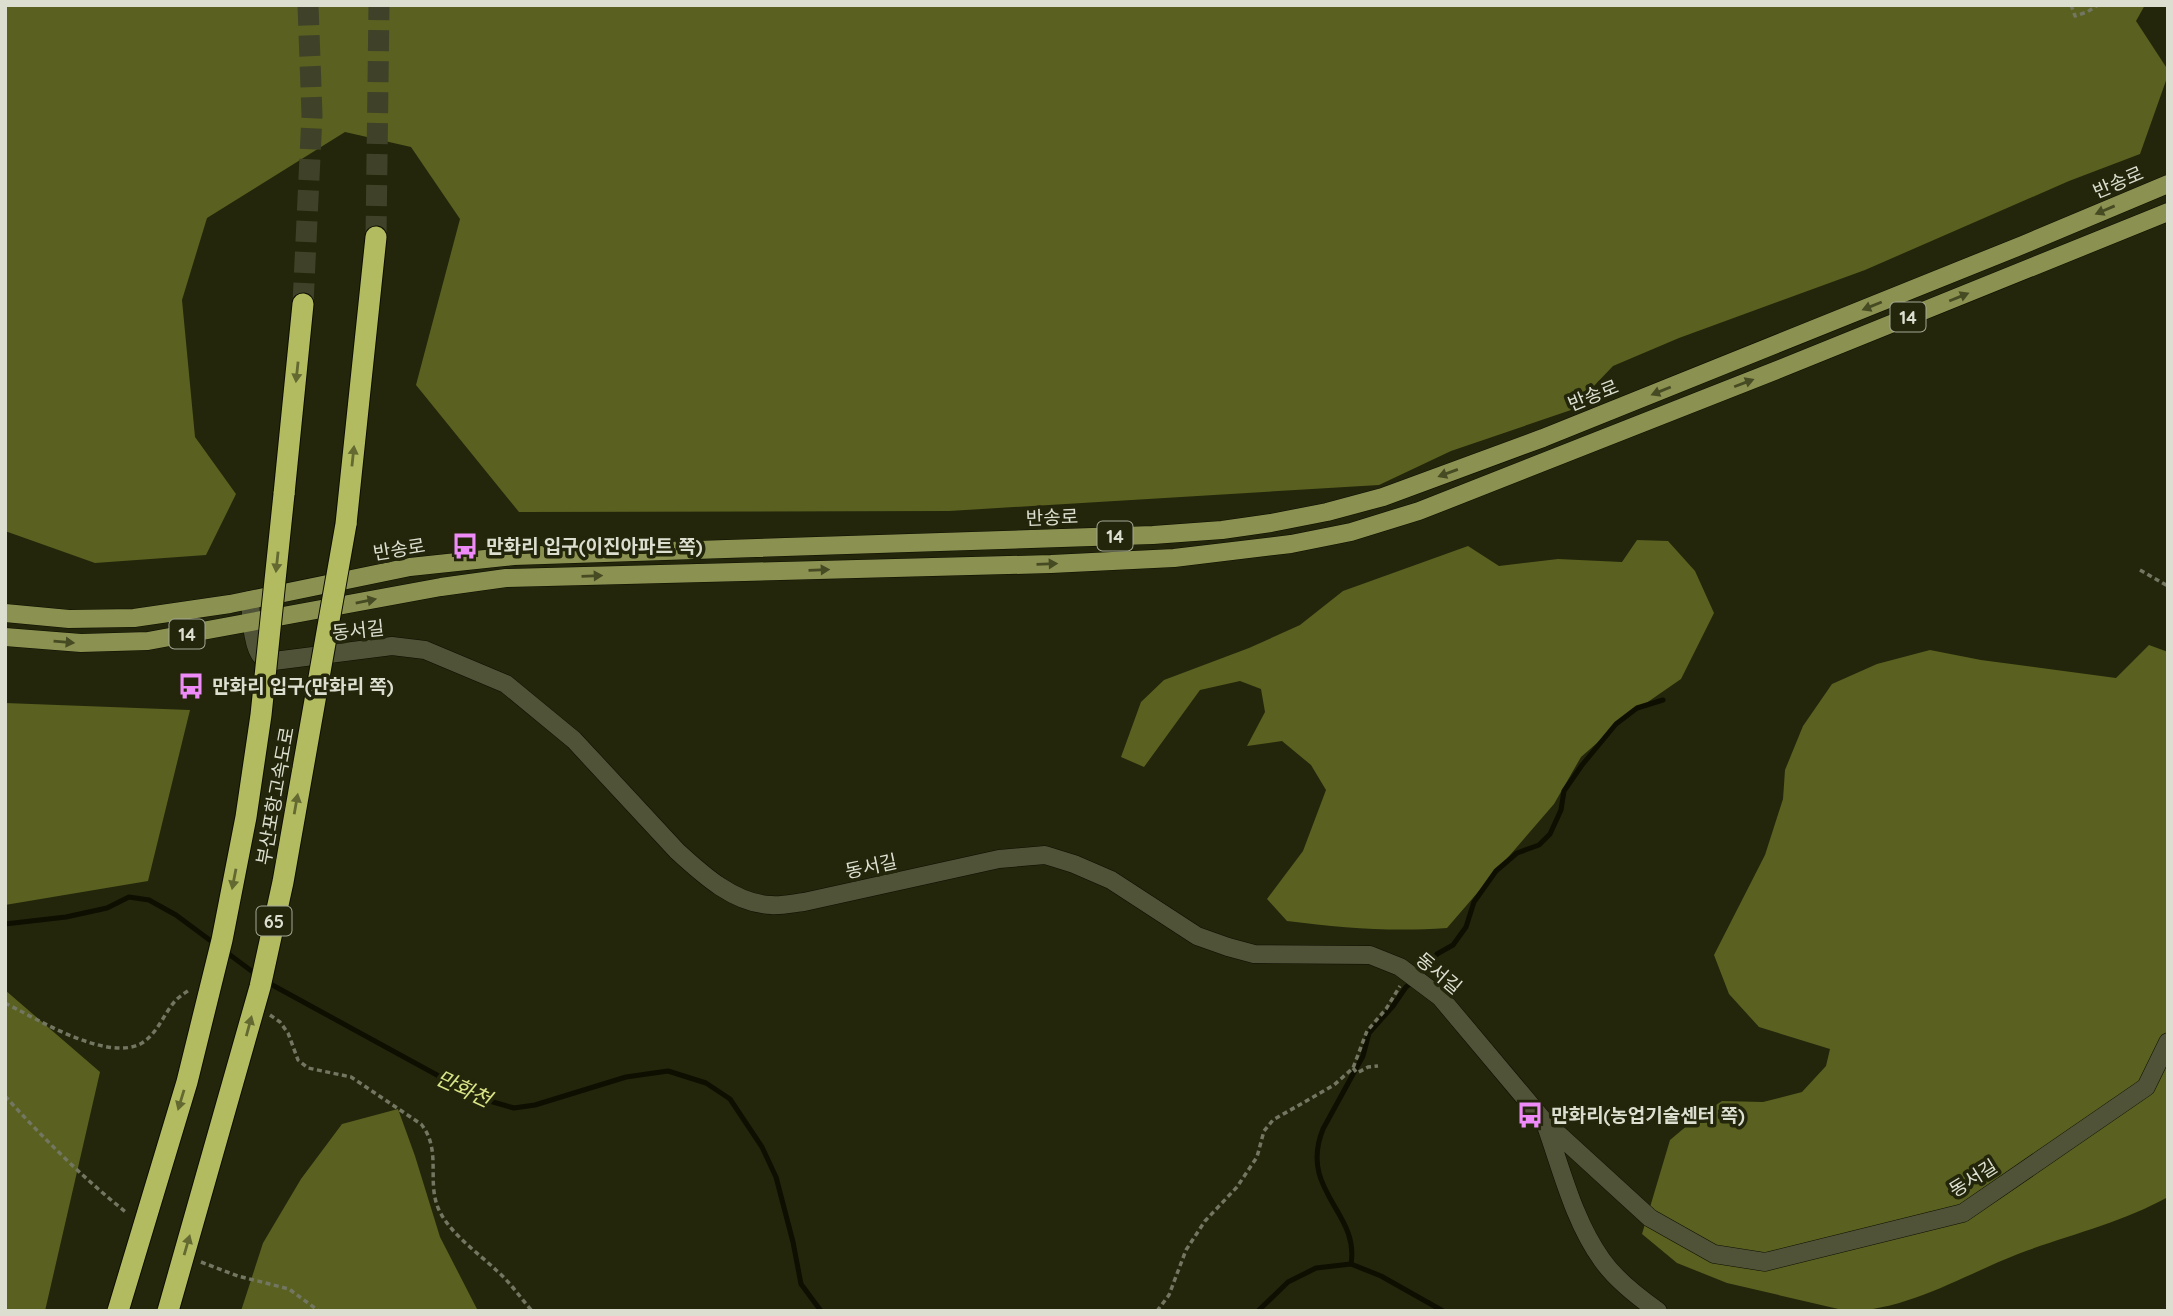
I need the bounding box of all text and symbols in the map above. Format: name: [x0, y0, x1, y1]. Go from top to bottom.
street label: 반송로: [2089, 161, 2147, 203]
one-way arrow: [2094, 205, 2115, 216]
one-way arrow: [1949, 291, 1970, 302]
one-way arrow: [1861, 300, 1882, 311]
road number: 14: [1890, 302, 1926, 332]
one-way arrow: [291, 361, 302, 383]
street label: 반송로: [1564, 374, 1622, 416]
one-way arrow: [1733, 377, 1754, 388]
one-way arrow: [1650, 385, 1671, 396]
one-way arrow: [348, 445, 359, 467]
one-way arrow: [1438, 467, 1459, 478]
street label: 반송로: [1025, 504, 1079, 530]
road number: 14: [1098, 522, 1132, 550]
bus stop icon: 만화리 입구(이진아파트 쪽): [450, 531, 480, 561]
street label: 반송로: [371, 533, 427, 565]
place label: 만화리 입구(이진아파트 쪽): [486, 534, 703, 558]
one-way arrow: [272, 551, 283, 573]
one-way arrow: [1036, 558, 1058, 569]
one-way arrow: [809, 564, 831, 576]
one-way arrow: [581, 570, 603, 582]
one-way arrow: [355, 595, 377, 606]
street label: 동서길: [331, 615, 385, 645]
road number: 14: [170, 620, 204, 648]
one-way arrow: [53, 637, 75, 648]
bus stop icon: 만화리 입구(만화리 쪽): [176, 671, 206, 701]
place label: 만화리 입구(만화리 쪽): [212, 674, 394, 698]
street label: 부산포항고속도로: [251, 725, 299, 867]
one-way arrow: [291, 793, 302, 815]
street label: 동서길: [843, 849, 899, 883]
one-way arrow: [228, 868, 239, 890]
road number: 65: [256, 906, 292, 936]
street label: 동서길: [1411, 947, 1467, 999]
one-way arrow: [244, 1015, 255, 1037]
water label: 만화천: [432, 1064, 498, 1113]
one-way arrow: [176, 1090, 186, 1111]
bus stop icon: 만화리(농업기술센터 쪽): [1515, 1100, 1545, 1130]
place label: 만화리(농업기술센터 쪽): [1551, 1103, 1745, 1127]
street label: 동서길: [1944, 1154, 2002, 1202]
one-way arrow: [182, 1234, 193, 1256]

